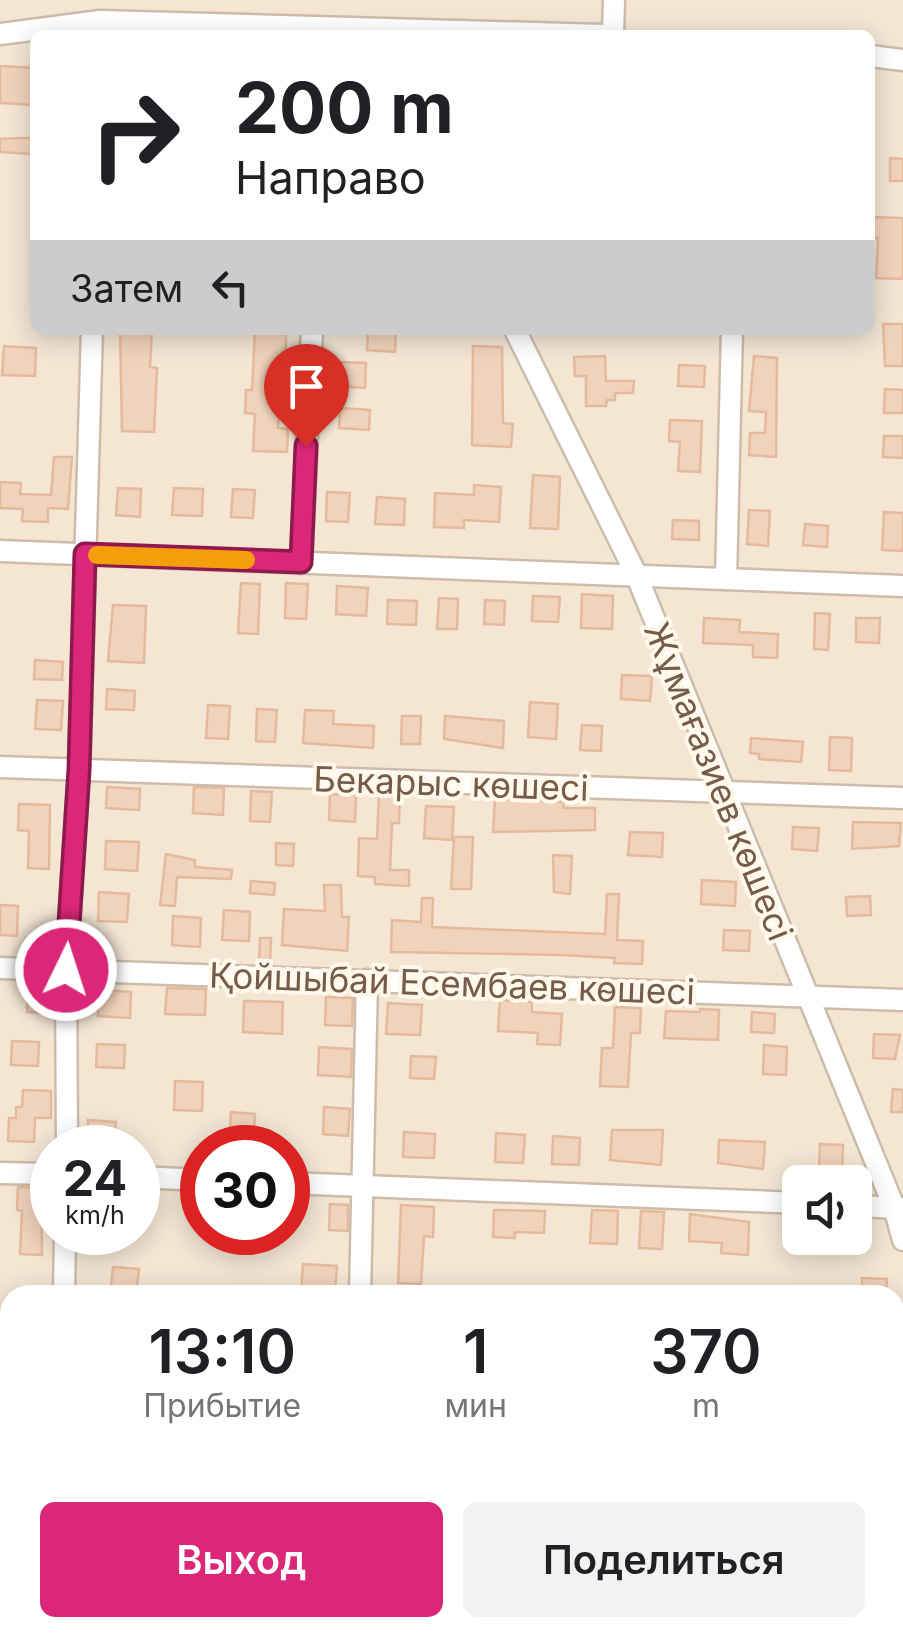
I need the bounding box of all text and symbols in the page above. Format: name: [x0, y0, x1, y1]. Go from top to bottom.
text: 200 m: [235, 65, 454, 150]
icon: right: [70, 70, 200, 200]
text: Направо: [235, 150, 426, 205]
icon: left: [203, 260, 258, 315]
text: Затем: [70, 265, 183, 311]
pin: [264, 344, 349, 447]
icon: arrive: [279, 359, 334, 414]
street label: Жұмағазиев көшесі: [636, 616, 802, 946]
street label: Бекарыс көшесі: [313, 757, 589, 809]
position arrow: [14, 918, 118, 1022]
street label: Қойшыбай Есембаев көшесі: [208, 954, 696, 1012]
speed limit sign: 30: [180, 1125, 310, 1255]
text: 24: [63, 1148, 127, 1208]
map controls: [782, 1165, 872, 1255]
button: sound: [782, 1165, 872, 1255]
text: km/h: [65, 1200, 125, 1230]
text: 13:10: [148, 1315, 296, 1387]
text: 1: [463, 1315, 488, 1387]
text: 370: [650, 1315, 762, 1387]
text: Прибытие: [143, 1386, 301, 1425]
text: мин: [444, 1386, 507, 1425]
text: m: [692, 1386, 720, 1425]
button: Выход: [40, 1502, 443, 1617]
button: Поделиться: [463, 1502, 865, 1617]

